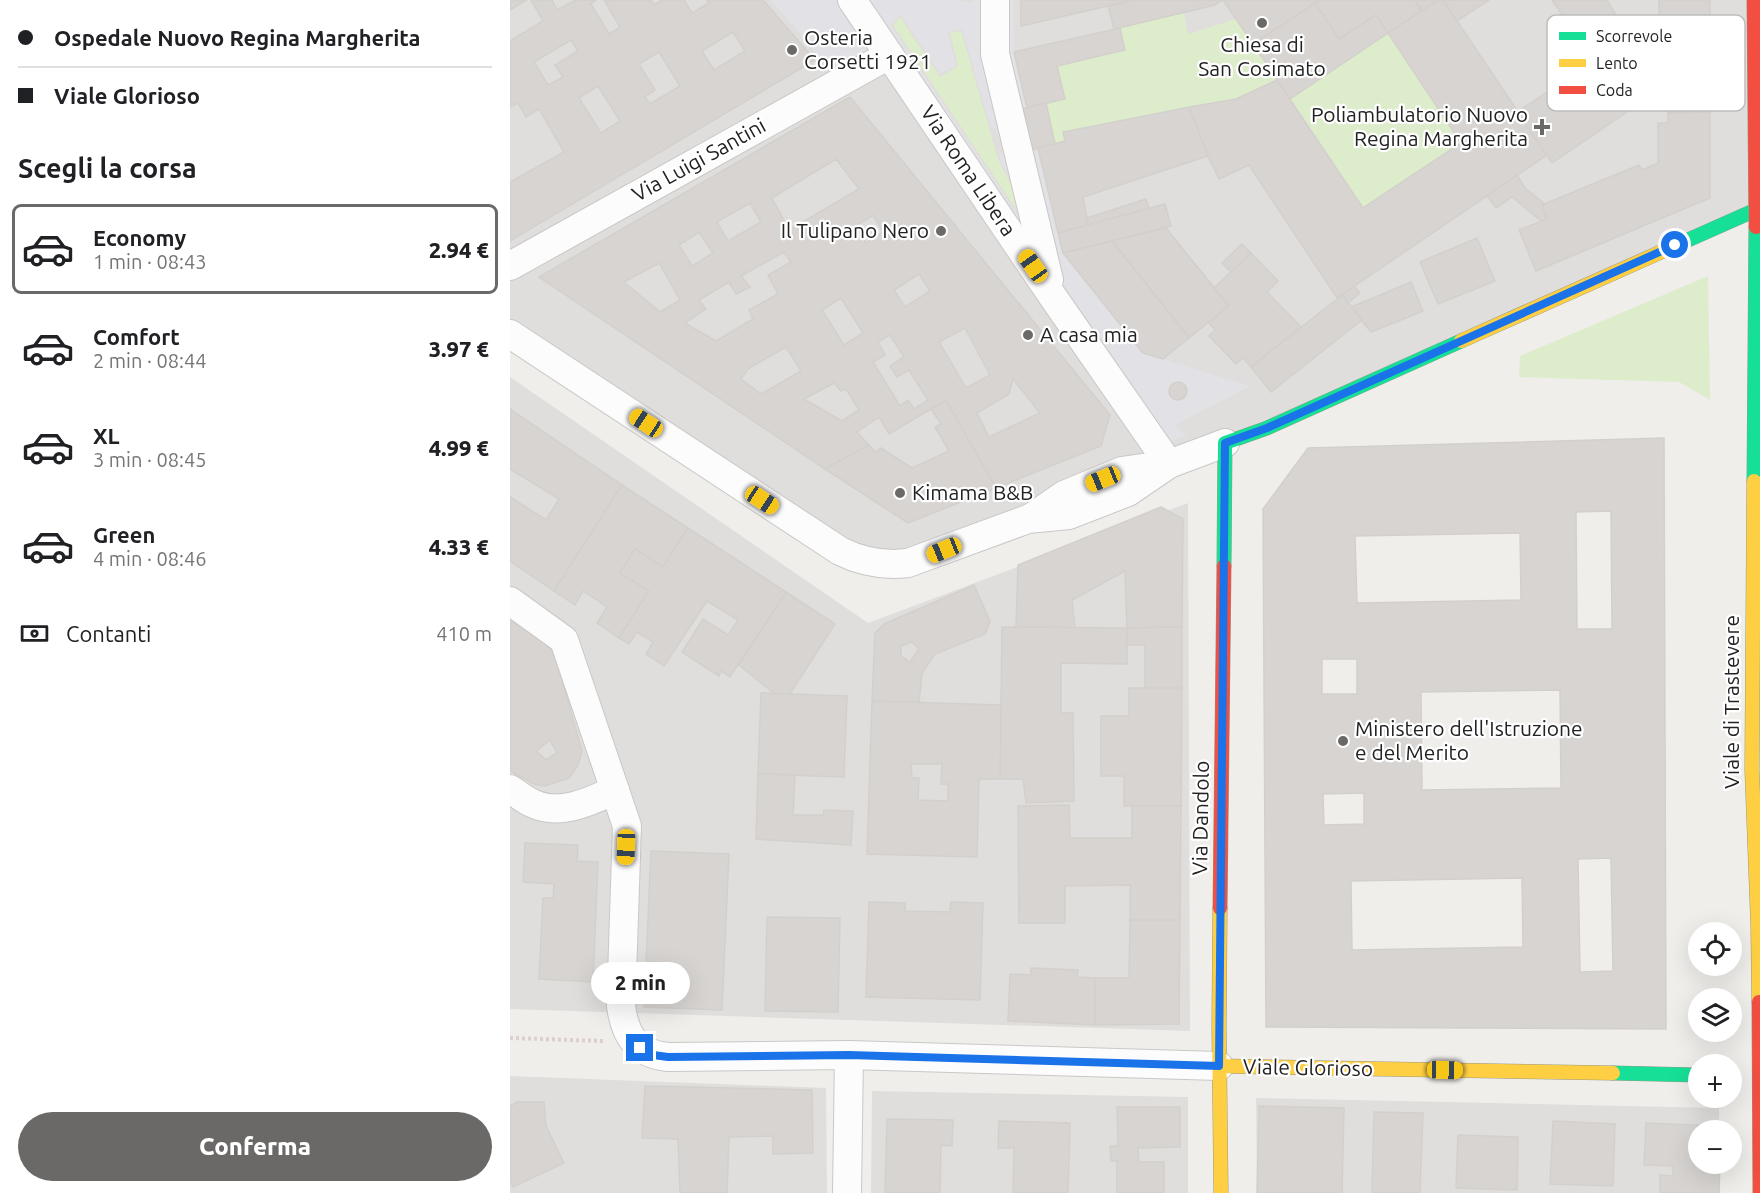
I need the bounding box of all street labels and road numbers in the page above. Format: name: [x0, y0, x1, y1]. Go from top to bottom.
street label: Via Roma Libera: [916, 101, 1021, 240]
street label: Via Luigi Santini: [628, 113, 769, 206]
street label: Viale di Trastevere: [1719, 615, 1743, 789]
street label: Via Dandolo: [1187, 760, 1213, 876]
street label: Viale Glorioso: [1243, 1054, 1373, 1080]

